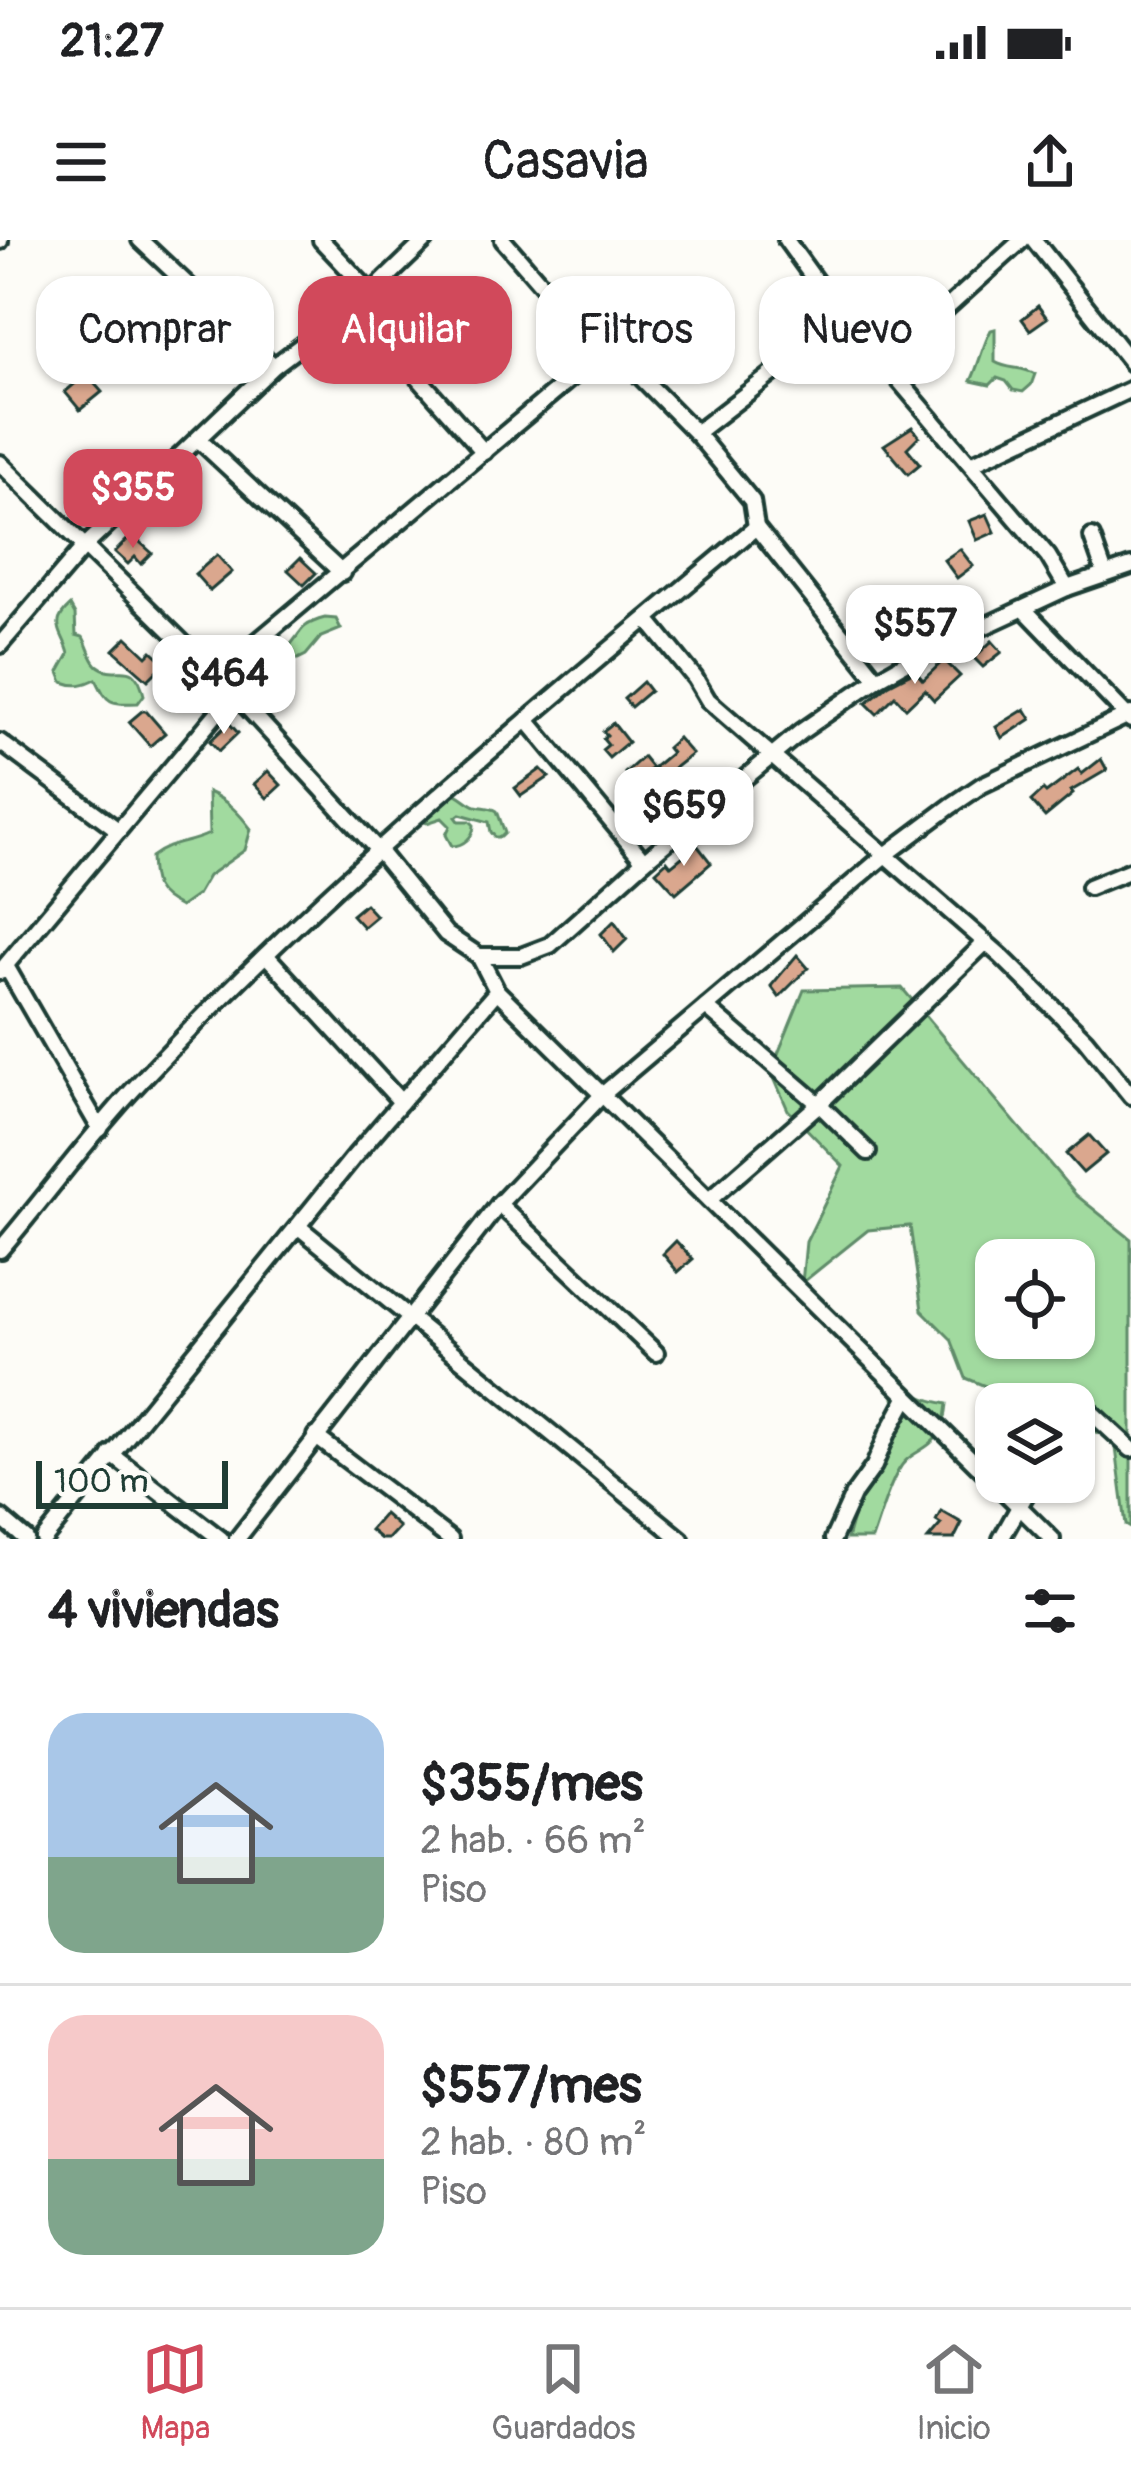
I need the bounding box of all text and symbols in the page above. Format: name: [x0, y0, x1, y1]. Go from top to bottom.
text: 21:27: [60, 14, 164, 70]
text: Casavia: [482, 128, 649, 196]
icon: menu: [48, 129, 114, 195]
icon: share: [1017, 129, 1083, 195]
chip: Comprar: [36, 276, 274, 384]
chip: Alquilar: [298, 276, 512, 384]
chip: Filtros: [536, 276, 735, 384]
chip: Nuevo: [759, 276, 955, 384]
pin: $355: [62, 449, 204, 551]
text: $355: [90, 463, 176, 512]
pin: $557: [844, 585, 986, 687]
text: $557: [873, 599, 957, 648]
pin: $464: [153, 635, 295, 737]
text: $464: [179, 649, 269, 698]
pin: $659: [613, 767, 755, 869]
text: $659: [641, 781, 727, 830]
map controls: [975, 1239, 1095, 1503]
button: locate: [975, 1239, 1095, 1359]
button: layers: [975, 1383, 1095, 1503]
scale bar: [36, 1455, 228, 1508]
text: 100 m: [54, 1461, 148, 1502]
icon: filters: [1017, 1578, 1083, 1644]
text: 4 viviendas: [48, 1579, 279, 1643]
text: $355/mes: [420, 1752, 643, 1816]
icon: home: [144, 1761, 288, 1905]
text: 2 hab. · 66 m²: [420, 1816, 646, 1865]
text: Piso: [420, 1865, 487, 1914]
text: $557/mes: [420, 2054, 641, 2118]
icon: home: [144, 2063, 288, 2207]
text: 2 hab. · 80 m²: [420, 2118, 647, 2167]
text: Piso: [420, 2167, 487, 2216]
tab: Mapa: [140, 2336, 210, 2449]
tab: Guardados: [491, 2336, 636, 2449]
tab: Inicio: [916, 2336, 991, 2449]

